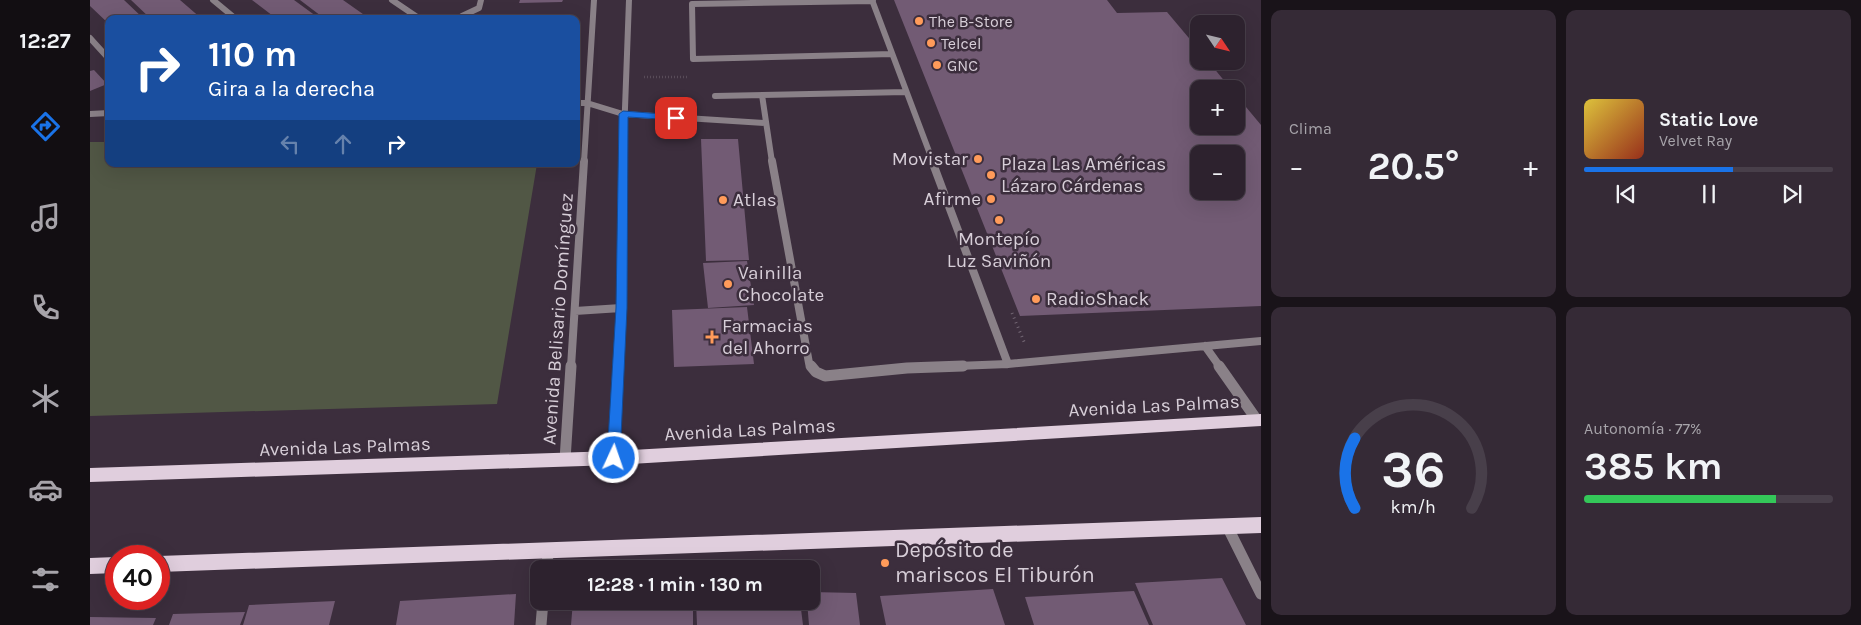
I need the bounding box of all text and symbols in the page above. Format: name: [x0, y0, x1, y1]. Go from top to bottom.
place label: The B-Store: [929, 12, 1013, 31]
marker: The B-Store: [913, 15, 925, 27]
north arrow: [1190, 15, 1245, 70]
map controls: [1190, 15, 1245, 200]
text: 12:27: [19, 28, 71, 54]
text: 110 m: [208, 34, 297, 75]
place label: Telcel: [941, 34, 981, 53]
icon: right: [125, 35, 190, 100]
marker: Telcel: [925, 37, 937, 49]
place label: GNC: [947, 56, 978, 75]
marker: GNC: [931, 59, 943, 71]
text: Gira a la derecha: [208, 76, 375, 102]
button: +: [1190, 80, 1245, 135]
pin: [655, 97, 697, 139]
icon: arrive: [662, 104, 690, 132]
icon: directions: [28, 109, 63, 144]
text: Static Love: [1659, 109, 1758, 131]
text: Clima: [1289, 119, 1332, 138]
icon: left: [276, 130, 304, 158]
icon: ahead: [329, 130, 357, 158]
icon: right: [382, 130, 410, 158]
text: Velvet Ray: [1659, 131, 1732, 150]
text: 20.5°: [1367, 144, 1460, 189]
button: −: [1190, 145, 1245, 200]
place label: Movistar: [892, 148, 968, 170]
text: −: [1289, 150, 1304, 183]
text: +: [1523, 150, 1538, 183]
marker: Movistar: [972, 153, 984, 165]
place label: Plaza Las Américas Lázaro Cárdenas: [1001, 153, 1166, 197]
marker: Plaza Las Américas Lázaro Cárdenas: [985, 169, 997, 181]
icon: previous: [1612, 180, 1640, 208]
icon: pause: [1695, 180, 1723, 208]
icon: next: [1778, 180, 1806, 208]
place label: Afirme: [924, 188, 981, 210]
place label: Atlas: [733, 189, 777, 211]
street label: Avenida Belisario Domínguez: [538, 192, 578, 446]
marker: Afirme: [985, 193, 997, 205]
marker: Atlas: [717, 194, 729, 206]
icon: music: [28, 200, 63, 235]
marker: Montepío Luz Saviñón: [993, 214, 1005, 226]
place label: Montepío Luz Saviñón: [947, 228, 1051, 272]
place label: Vainilla Chocolate: [738, 262, 824, 306]
marker: Vainilla Chocolate: [722, 278, 734, 290]
place label: RadioShack: [1046, 288, 1150, 310]
icon: phone: [28, 290, 63, 325]
marker: RadioShack: [1030, 293, 1042, 305]
place label: Farmacias del Ahorro: [722, 315, 813, 359]
marker: Farmacias del Ahorro: [706, 331, 718, 343]
icon: climate: [28, 381, 63, 416]
street label: Avenida Las Palmas: [1068, 391, 1240, 421]
street label: Avenida Las Palmas: [664, 415, 836, 445]
text: Autonomía · 77%: [1584, 419, 1702, 438]
position arrow: [587, 431, 639, 483]
street label: Avenida Las Palmas: [259, 433, 431, 461]
text: 36: [1382, 439, 1445, 500]
text: 385 km: [1584, 444, 1722, 489]
icon: car: [28, 472, 63, 507]
text: km/h: [1391, 497, 1436, 518]
place label: Depósito de mariscos El Tiburón: [895, 537, 1095, 588]
speed limit sign: 40: [105, 545, 170, 610]
marker: Depósito de mariscos El Tiburón: [879, 557, 891, 569]
icon: filters: [28, 562, 63, 597]
text: 12:28 · 1 min · 130 m: [587, 574, 763, 596]

